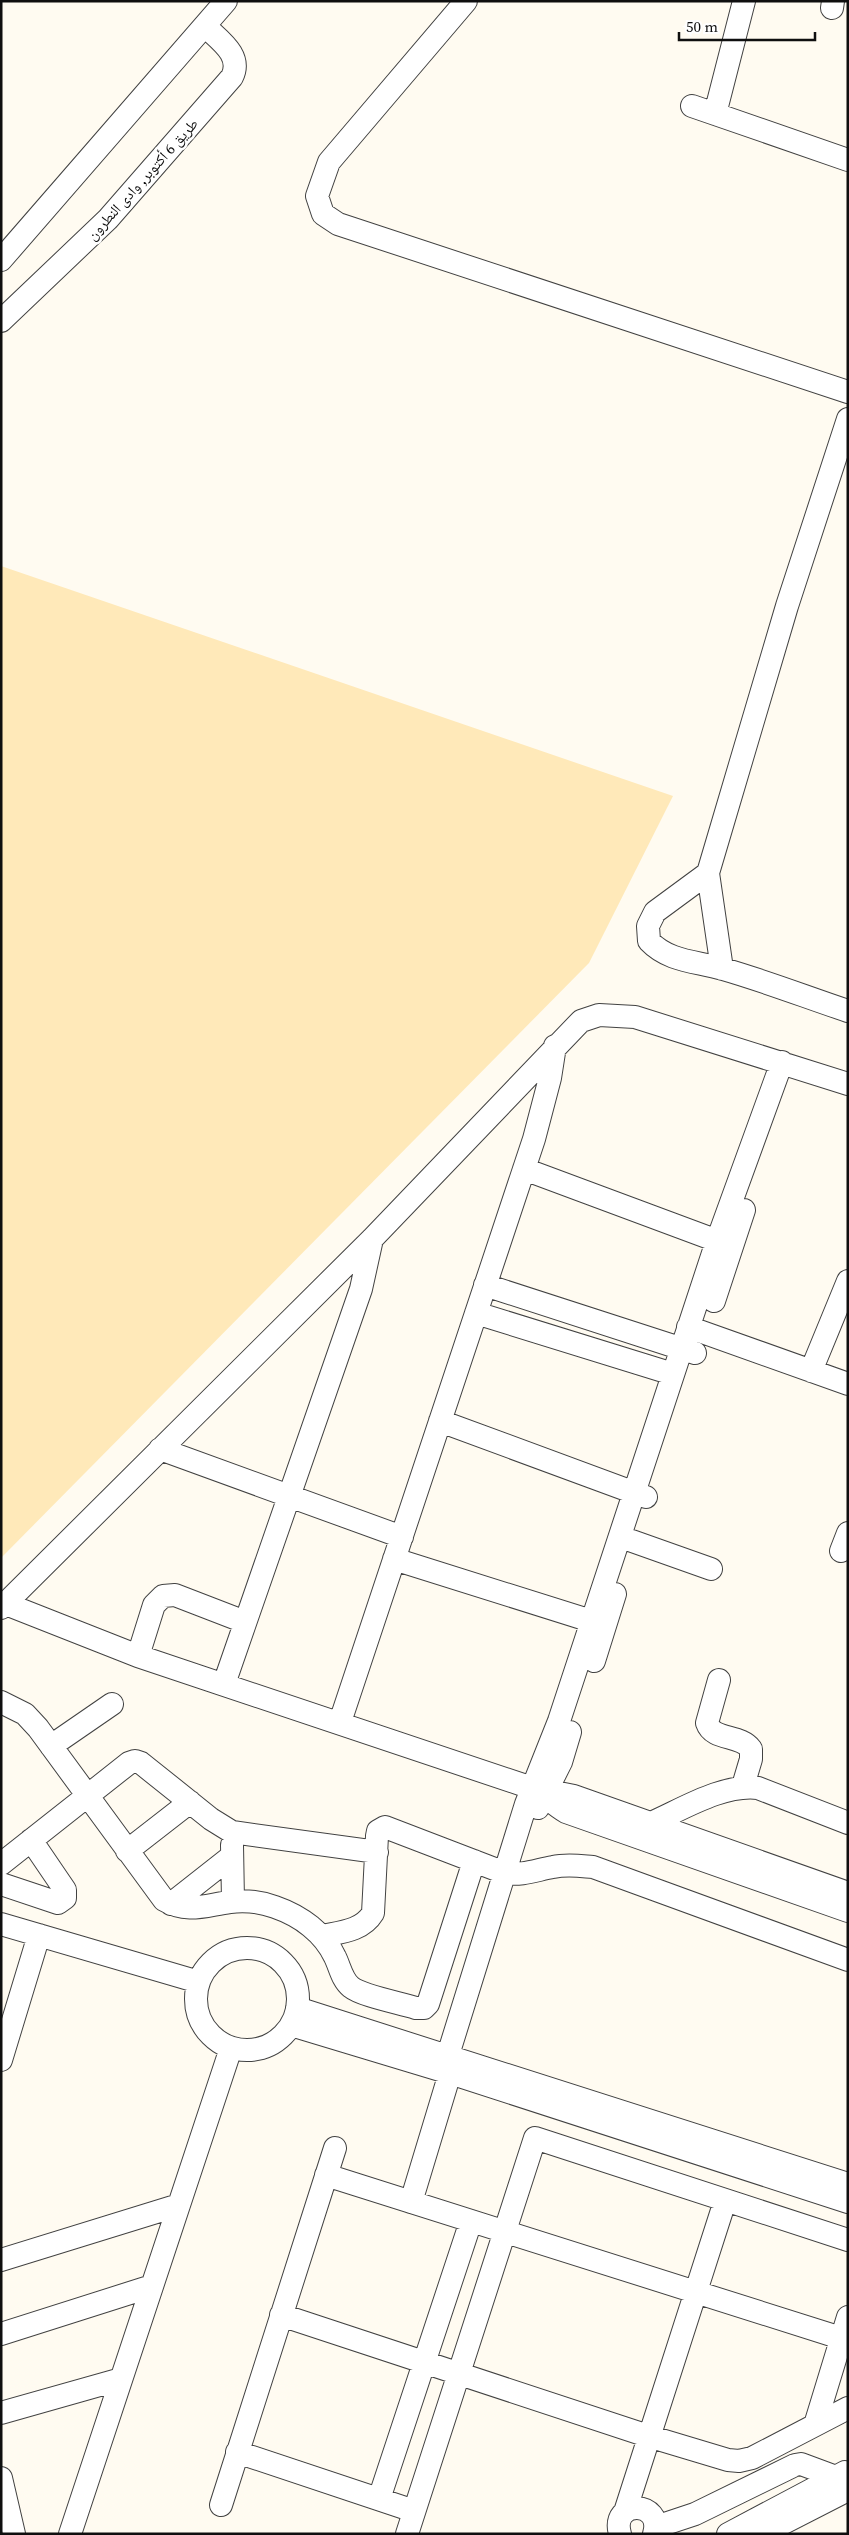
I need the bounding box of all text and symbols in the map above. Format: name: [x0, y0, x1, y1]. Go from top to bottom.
scale bar: [679, 10, 815, 42]
text: 50 m: [686, 16, 718, 37]
street label: طريق 6 أكتوبر, وادى النطرون: [81, 113, 203, 245]

